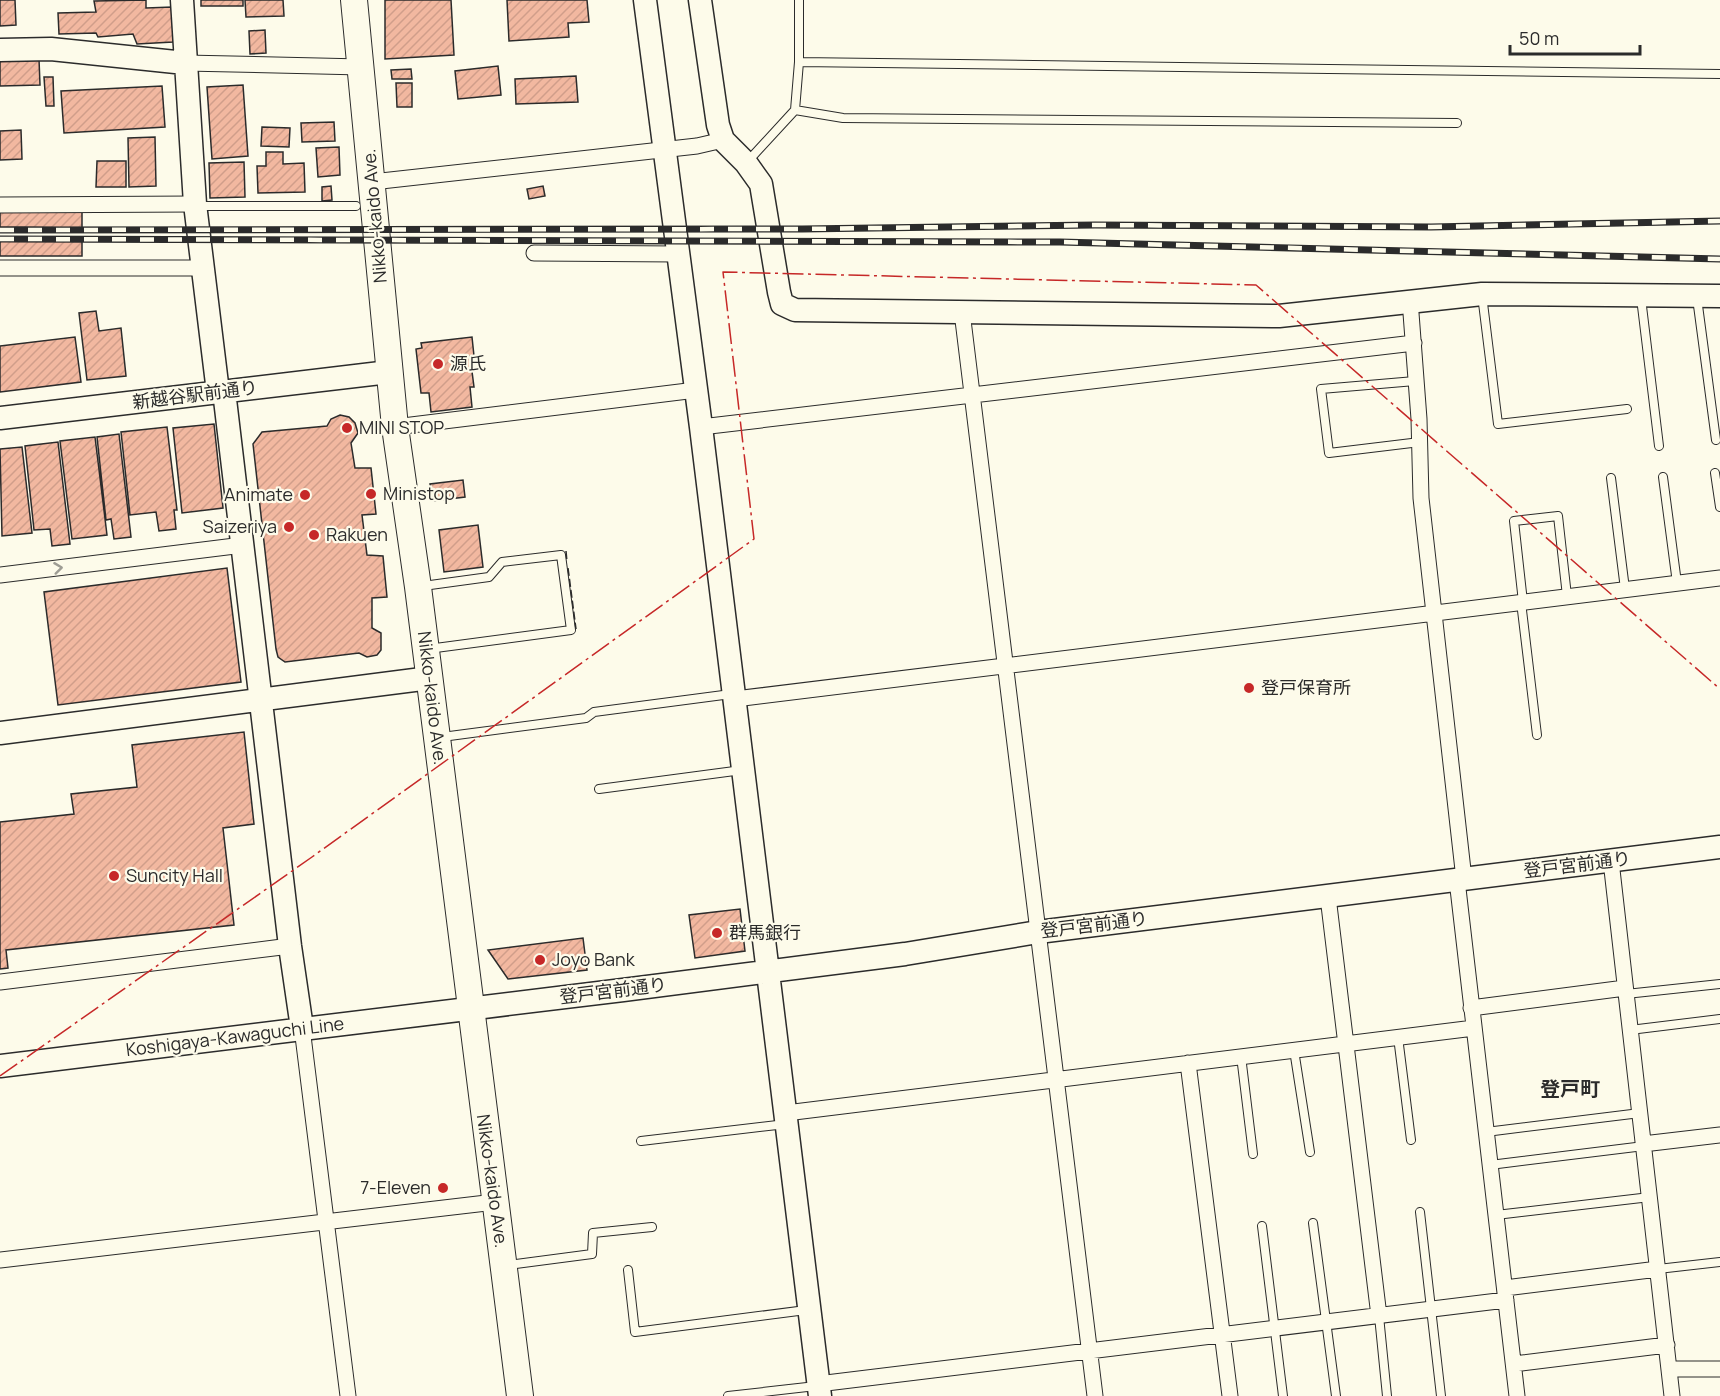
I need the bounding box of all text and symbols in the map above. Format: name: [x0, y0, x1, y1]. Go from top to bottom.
scale bar: [1510, 18, 1640, 56]
text: 50 m: [1519, 26, 1559, 50]
street label: Nikko-kaido Ave.: [356, 148, 392, 284]
place label: 源氏: [450, 351, 486, 375]
marker: 源氏: [431, 357, 445, 371]
street label: 新越谷駅前通り: [131, 374, 259, 414]
place label: MINI STOP: [359, 415, 444, 439]
marker: MINI STOP: [340, 421, 354, 435]
place label: Ministop: [383, 481, 455, 505]
place label: Animate: [224, 482, 293, 506]
marker: Ministop: [364, 487, 378, 501]
marker: Animate: [298, 488, 312, 502]
place label: Saizeriya: [203, 514, 277, 538]
marker: Saizeriya: [282, 520, 296, 534]
place label: Rakuen: [326, 522, 388, 546]
marker: Rakuen: [307, 528, 321, 542]
one-way arrow: [53, 562, 63, 575]
street label: Nikko-kaido Ave.: [413, 630, 453, 766]
place label: 登戸保育所: [1261, 675, 1351, 699]
marker: 登戸保育所: [1242, 681, 1256, 695]
street label: 登戸宮前通り: [1522, 846, 1632, 882]
place label: Suncity Hall: [126, 863, 223, 887]
marker: Suncity Hall: [107, 869, 121, 883]
street label: 登戸宮前通り: [1039, 906, 1149, 942]
place label: 群馬銀行: [729, 920, 801, 944]
marker: 群馬銀行: [710, 926, 724, 940]
place label: Joyo Bank: [552, 947, 636, 971]
marker: Joyo Bank: [533, 953, 547, 967]
street label: 登戸宮前通り: [558, 972, 668, 1008]
street label: Koshigaya-Kawaguchi Line: [124, 1011, 345, 1061]
district label: 登戸町: [1540, 1075, 1600, 1102]
street label: Nikko-kaido Ave.: [472, 1113, 514, 1249]
place label: 7-Eleven: [360, 1175, 431, 1199]
marker: 7-Eleven: [436, 1181, 450, 1195]

